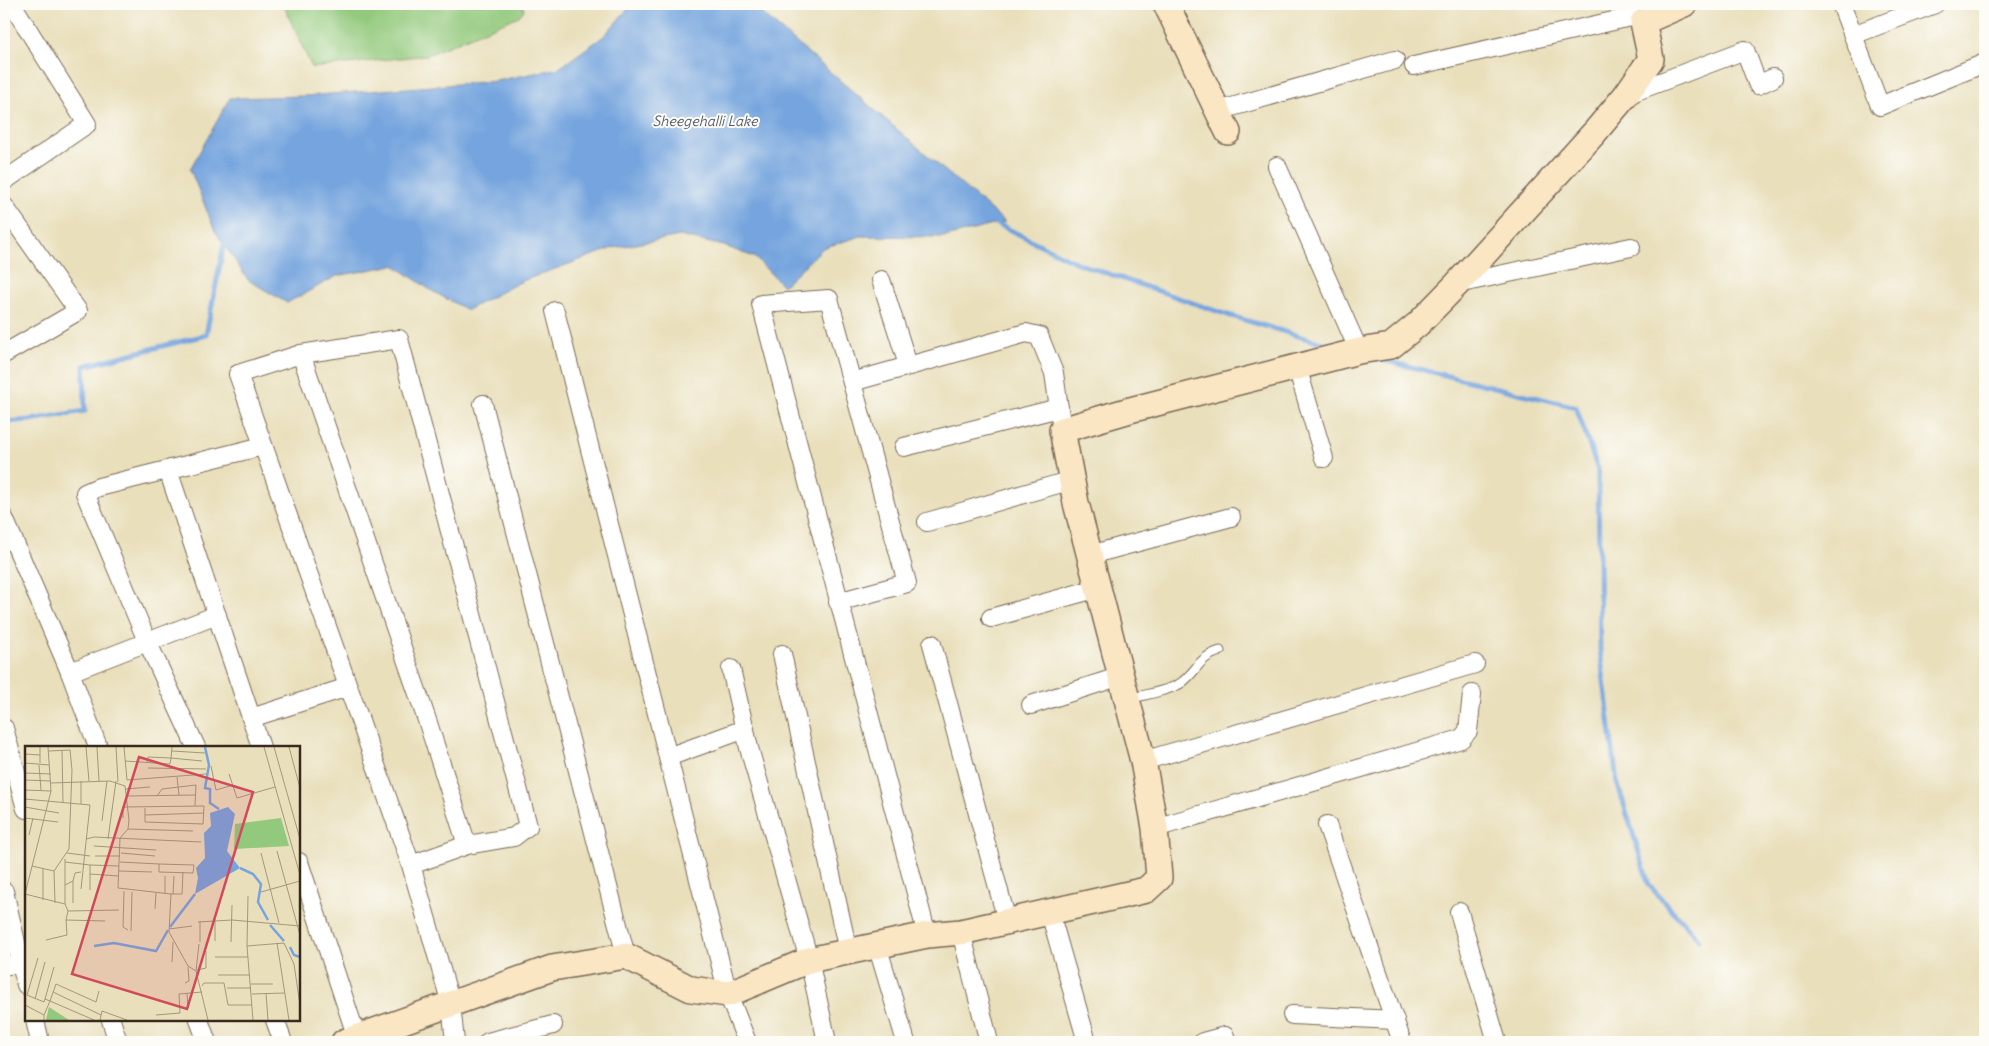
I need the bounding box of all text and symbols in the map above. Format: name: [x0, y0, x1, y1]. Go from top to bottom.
water label: Sheegehalli Lake: [652, 112, 759, 130]
inset map: [25, 746, 300, 1021]

